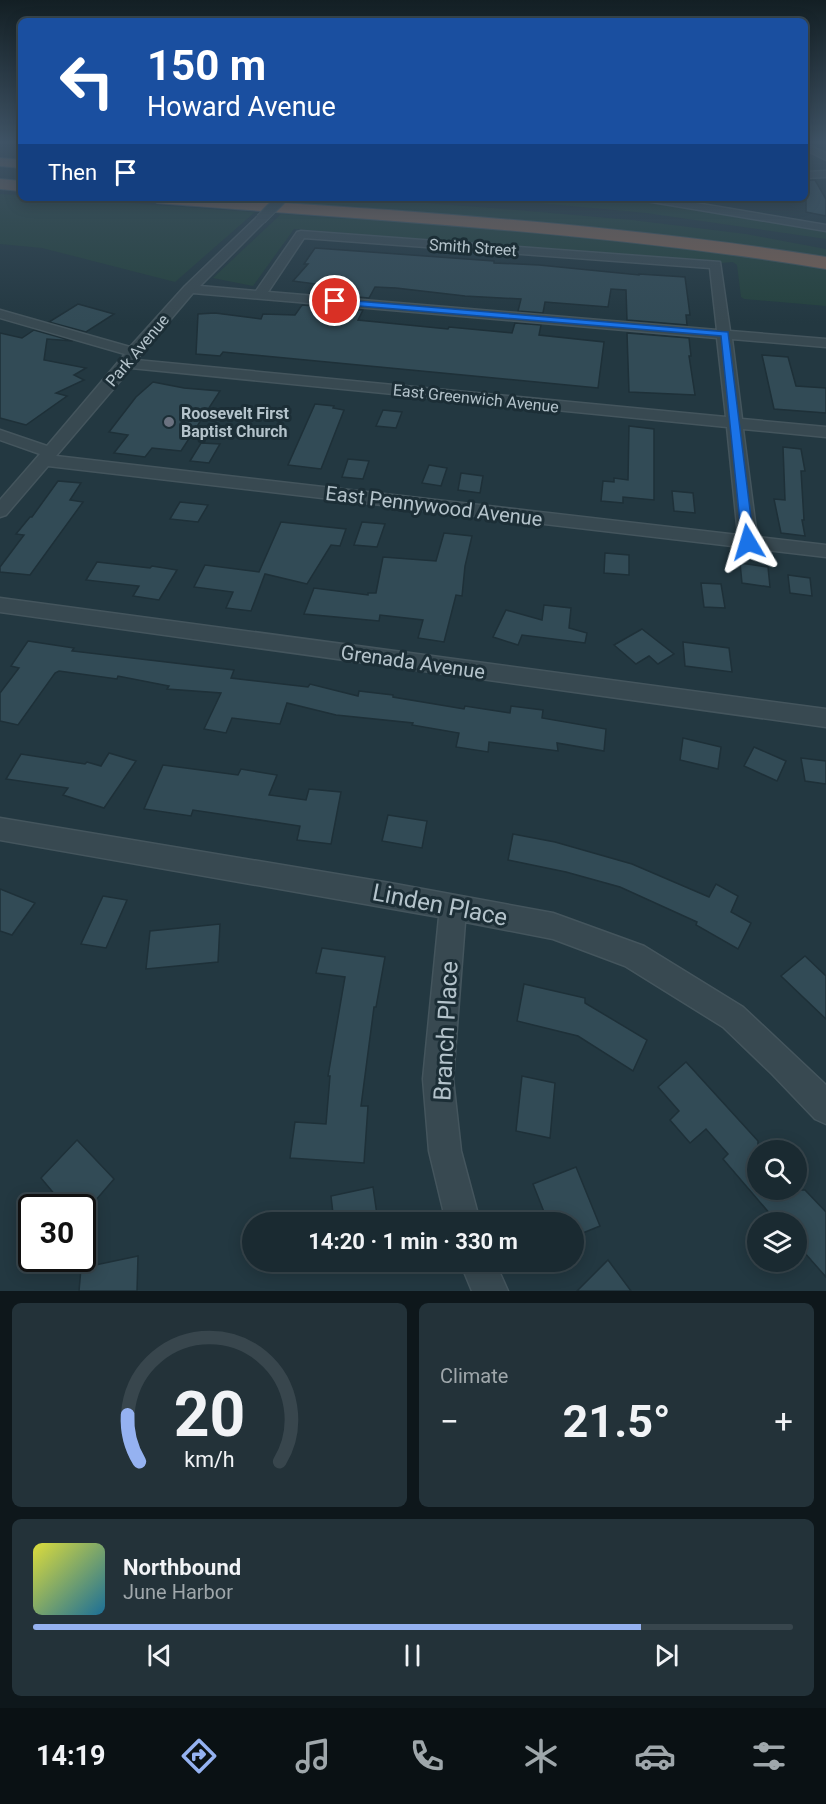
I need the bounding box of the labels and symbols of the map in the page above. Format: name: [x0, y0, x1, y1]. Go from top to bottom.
street label: Smith Street: [429, 235, 517, 260]
pin: [309, 275, 360, 326]
street label: Park Avenue: [102, 310, 173, 390]
street label: East Greenwich Avenue: [392, 380, 560, 417]
place label: Roosevelt First Baptist Church: [181, 404, 289, 441]
marker: Roosevelt First Baptist Church: [162, 415, 176, 429]
street label: East Pennywood Avenue: [324, 481, 544, 531]
position arrow: [716, 510, 780, 574]
street label: Grenada Avenue: [339, 640, 487, 684]
street label: Linden Place: [370, 878, 510, 932]
street label: Branch Place: [428, 960, 464, 1102]
speed limit sign: 30: [18, 1194, 96, 1272]

